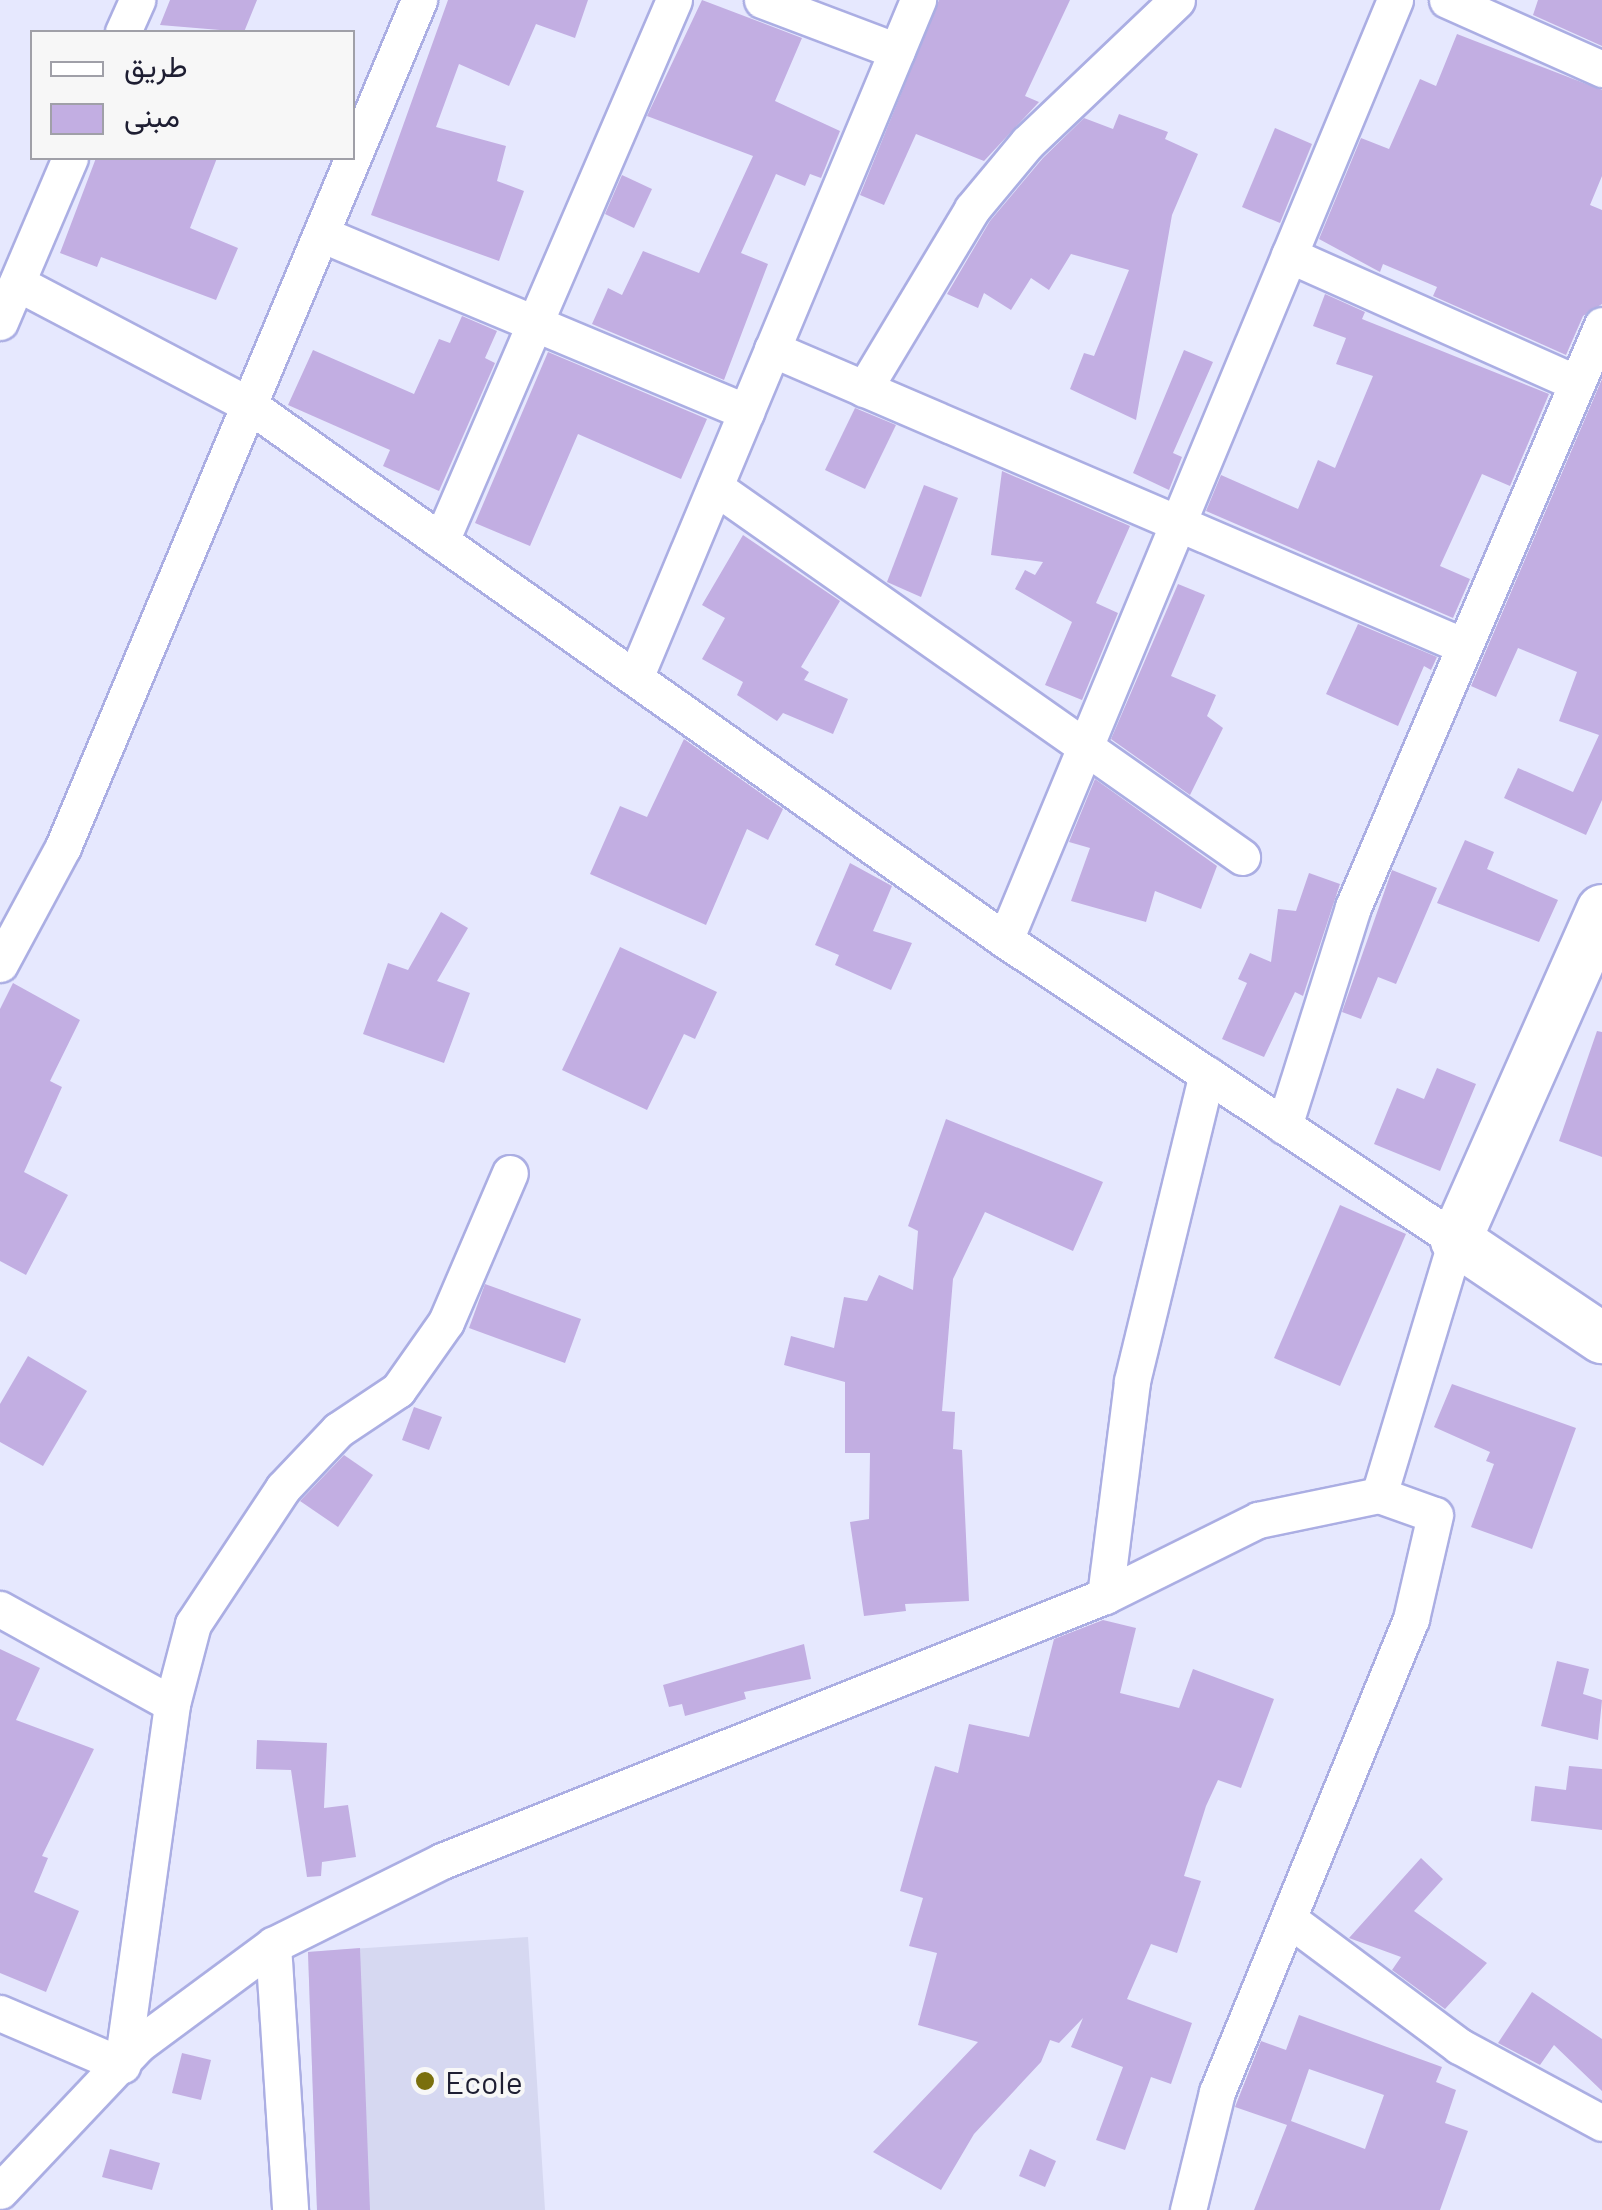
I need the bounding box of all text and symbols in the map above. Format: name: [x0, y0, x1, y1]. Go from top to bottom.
legend: [30, 30, 355, 160]
text: طريق: [124, 47, 188, 83]
text: مبنى: [124, 97, 180, 133]
place label: Ecole: [445, 2062, 523, 2100]
marker: Ecole: [414, 2070, 436, 2092]

